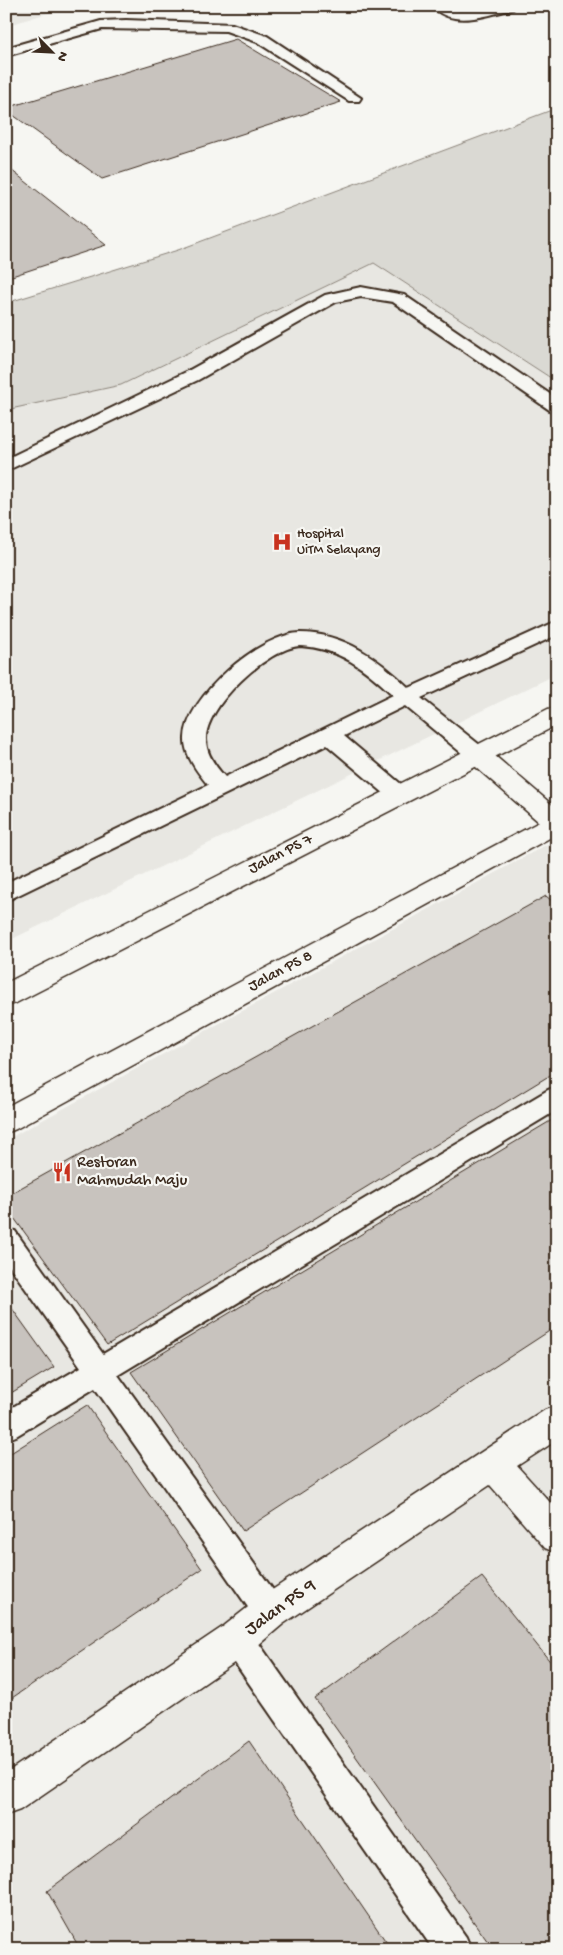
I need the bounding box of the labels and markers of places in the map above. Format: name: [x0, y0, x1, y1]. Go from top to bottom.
place label: Hospital UiTM Selayang: [297, 526, 380, 559]
hospital icon: Hospital UiTM Selayang: [271, 531, 293, 553]
place label: Restoran Mahmudah Maju: [77, 1154, 188, 1191]
restaurant icon: Restoran Mahmudah Maju: [51, 1161, 73, 1183]

